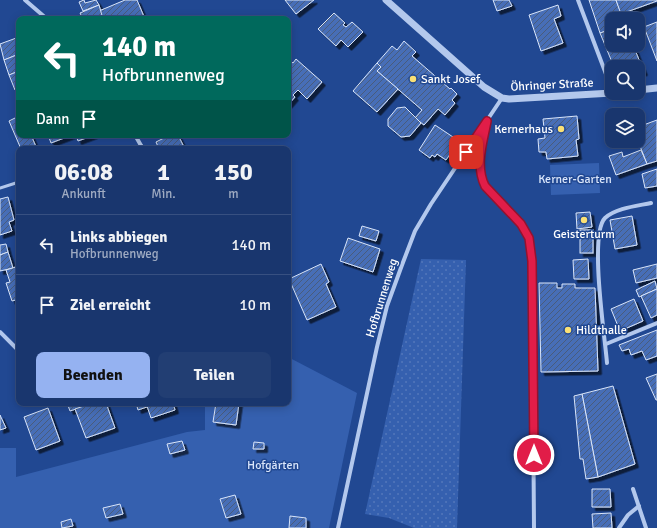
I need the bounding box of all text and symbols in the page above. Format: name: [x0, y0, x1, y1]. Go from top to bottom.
map controls: [605, 12, 645, 148]
button: sound: [605, 12, 645, 52]
text: 140 m: [102, 30, 176, 64]
icon: left: [36, 32, 88, 84]
button: search: [605, 60, 645, 100]
text: Hofbrunnenweg: [102, 64, 225, 86]
place label: Sankt Josef: [421, 72, 481, 87]
marker: Sankt Josef: [408, 74, 418, 84]
street label: Öhringer Straße: [510, 75, 594, 95]
icon: arrive: [78, 108, 100, 130]
button: layers: [605, 108, 645, 148]
text: Dann: [36, 110, 70, 128]
place label: Kernerhaus: [494, 122, 553, 137]
marker: Kernerhaus: [556, 124, 566, 134]
pin: [449, 135, 483, 169]
icon: arrive: [455, 141, 477, 163]
text: 06:08: [54, 157, 113, 187]
text: 1: [157, 157, 170, 187]
text: 150: [214, 157, 253, 187]
park label: Kerner-Garten: [538, 172, 612, 187]
text: Ankunft: [62, 186, 106, 202]
text: Min.: [151, 186, 176, 202]
text: m: [228, 186, 239, 202]
marker: Geisterturm: [579, 215, 589, 225]
place label: Geisterturm: [553, 227, 615, 242]
text: Links abbiegen: [70, 228, 167, 246]
icon: left: [36, 234, 58, 256]
text: 140 m: [231, 236, 271, 254]
text: Hofbrunnenweg: [70, 246, 159, 262]
street label: Hofbrunnenweg: [363, 257, 401, 339]
icon: arrive: [36, 294, 58, 316]
text: Ziel erreicht: [70, 296, 151, 314]
text: 10 m: [240, 296, 271, 314]
place label: Hildthalle: [576, 323, 627, 338]
marker: Hildthalle: [563, 325, 573, 335]
button: Beenden: [36, 352, 150, 398]
button: Teilen: [158, 352, 271, 398]
position arrow: [513, 434, 555, 476]
park label: Hofgärten: [247, 458, 299, 473]

